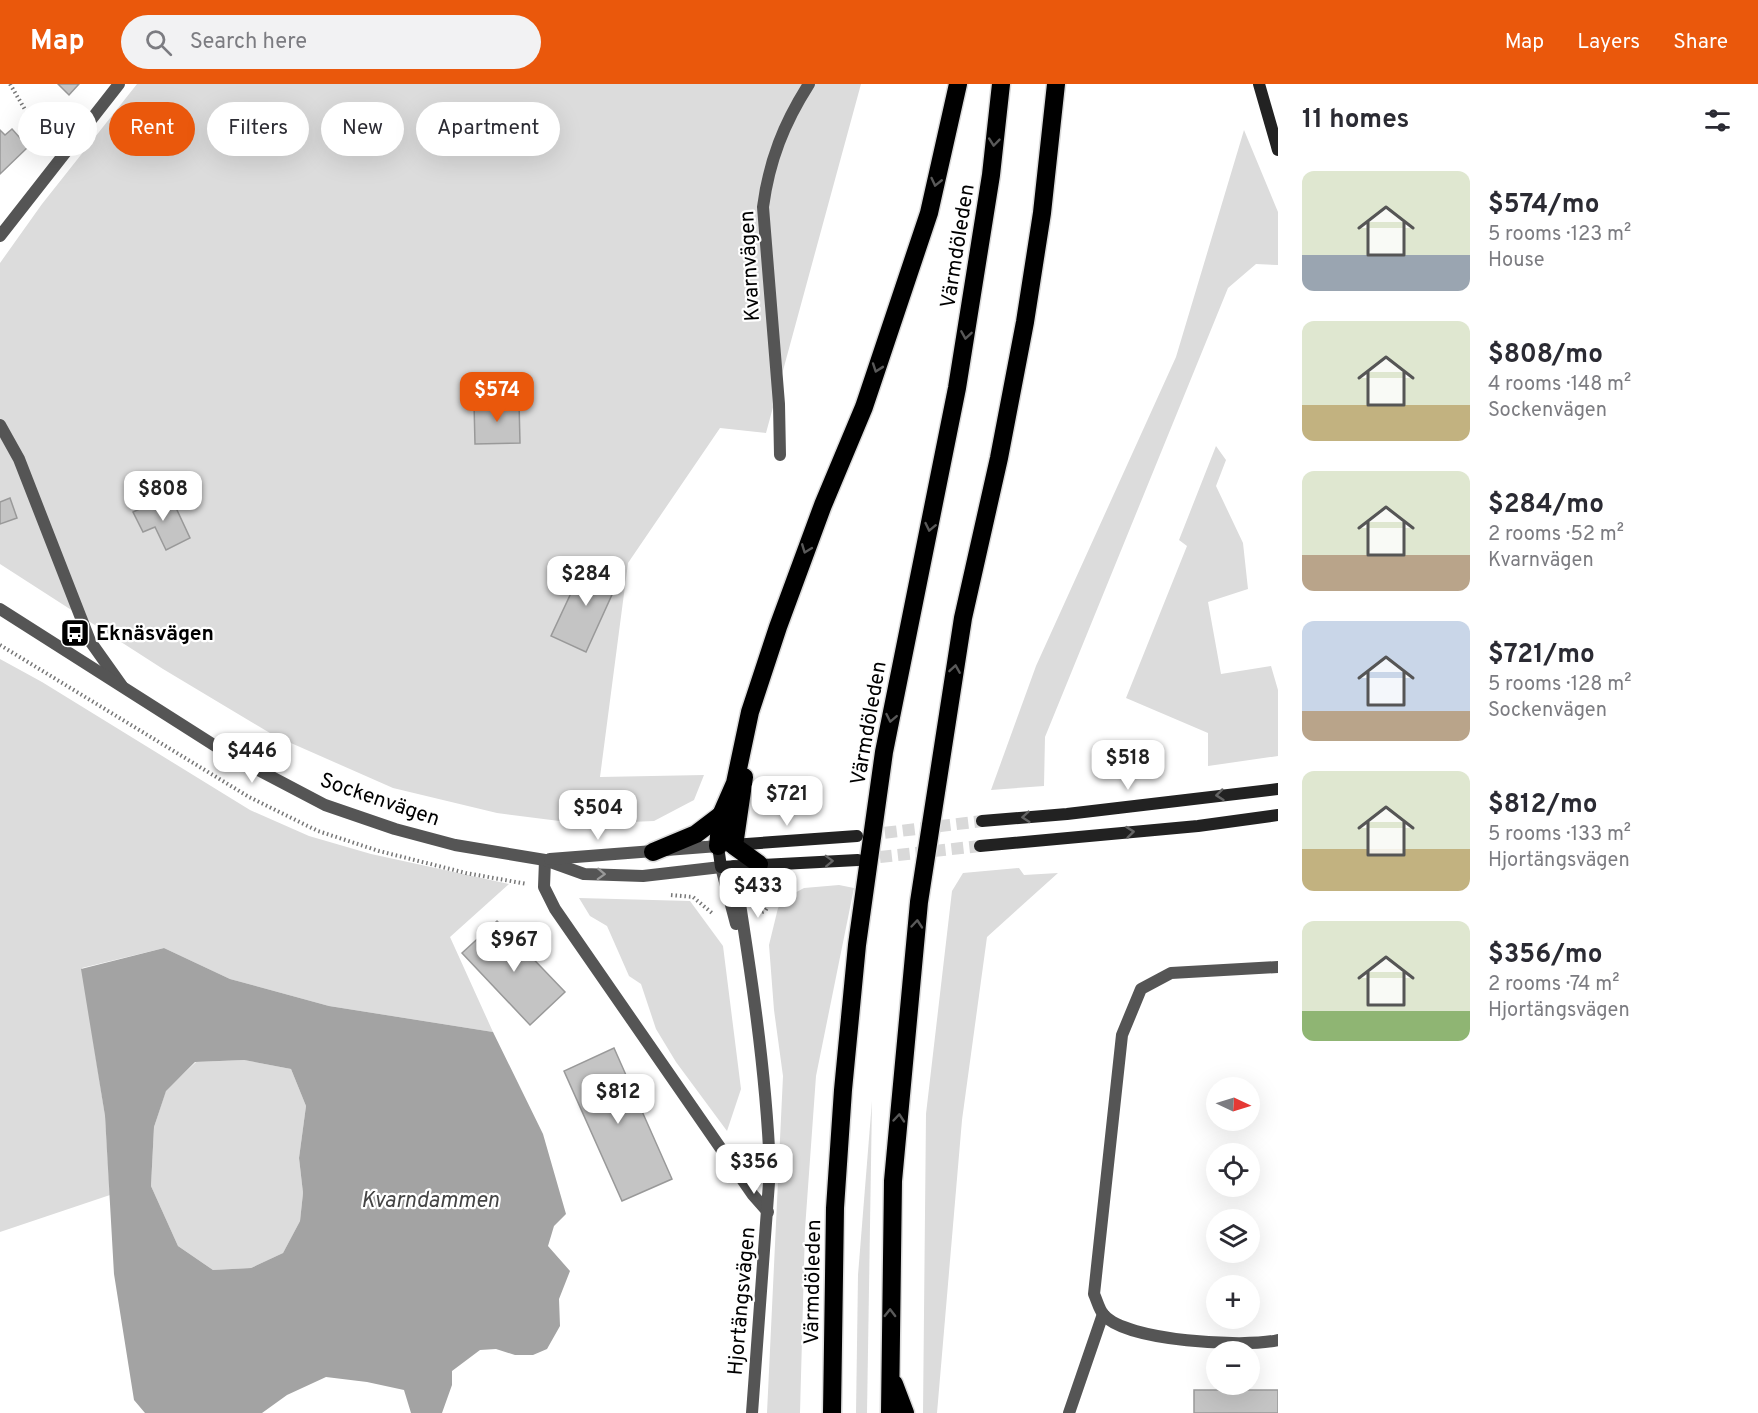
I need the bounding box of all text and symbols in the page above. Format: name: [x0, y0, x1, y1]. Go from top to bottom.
search box: [121, 15, 541, 69]
text: Map: [30, 24, 85, 60]
icon: search: [142, 26, 175, 59]
text: Search here: [190, 29, 307, 56]
text: Map: [1505, 29, 1544, 56]
text: Layers: [1577, 29, 1640, 56]
text: Share: [1673, 29, 1728, 56]
chip: Buy: [18, 102, 97, 156]
chip: Rent: [109, 102, 195, 156]
chip: Filters: [207, 102, 309, 156]
chip: New: [321, 102, 404, 156]
chip: Apartment: [416, 102, 560, 156]
text: 11 homes: [1302, 104, 1409, 137]
icon: filters: [1701, 104, 1734, 137]
one-way arrow: [988, 138, 1001, 147]
one-way arrow: [930, 177, 943, 187]
street label: Värmdöleden: [935, 182, 982, 310]
text: $574/mo: [1488, 189, 1599, 222]
icon: home: [1350, 195, 1422, 267]
street label: Kvarnvägen: [734, 210, 767, 322]
text: 5 rooms · 123 m²: [1488, 222, 1631, 248]
text: House: [1488, 248, 1544, 274]
one-way arrow: [960, 330, 972, 340]
text: $808/mo: [1488, 339, 1603, 372]
icon: home: [1350, 345, 1422, 417]
one-way arrow: [872, 362, 885, 373]
pin: $574: [461, 372, 533, 423]
text: 4 rooms · 148 m²: [1488, 372, 1631, 398]
text: $574: [474, 378, 520, 404]
text: Sockenvägen: [1488, 398, 1607, 424]
pin: $808: [127, 471, 199, 522]
text: $808: [138, 477, 188, 503]
text: $284/mo: [1488, 489, 1604, 522]
icon: home: [1350, 495, 1422, 567]
one-way arrow: [925, 521, 938, 531]
text: 2 rooms · 52 m²: [1488, 522, 1624, 548]
one-way arrow: [801, 543, 813, 554]
text: Kvarnvägen: [1488, 548, 1594, 574]
pin: $284: [550, 556, 622, 607]
text: $284: [561, 562, 611, 588]
bus stop icon: Eknäsvägen: [59, 617, 91, 649]
place label: Eknäsvägen: [96, 621, 214, 648]
text: $721/mo: [1488, 639, 1595, 672]
icon: home: [1350, 645, 1422, 717]
street label: Värmdöleden: [845, 659, 894, 787]
one-way arrow: [949, 664, 961, 674]
text: 5 rooms · 128 m²: [1488, 672, 1631, 698]
text: Sockenvägen: [1488, 698, 1607, 724]
one-way arrow: [885, 712, 898, 722]
pin: $446: [216, 733, 288, 784]
text: $446: [227, 739, 277, 765]
pin: $518: [1092, 740, 1164, 791]
text: $518: [1106, 746, 1150, 772]
street label: Sockenvägen: [316, 767, 443, 834]
pin: $721: [751, 776, 823, 827]
text: $721: [766, 782, 808, 808]
one-way arrow: [1215, 789, 1224, 801]
text: $812/mo: [1488, 789, 1598, 822]
pin: $504: [562, 790, 634, 841]
icon: home: [1350, 795, 1422, 867]
text: $504: [573, 796, 623, 822]
one-way arrow: [1022, 810, 1031, 823]
text: 5 rooms · 133 m²: [1488, 822, 1631, 848]
one-way arrow: [1126, 826, 1135, 839]
text: Hjortängsvägen: [1488, 848, 1630, 874]
one-way arrow: [825, 855, 834, 868]
one-way arrow: [597, 868, 606, 881]
pin: $433: [722, 868, 794, 919]
text: $433: [734, 874, 782, 900]
one-way arrow: [910, 919, 923, 929]
pin: $967: [478, 922, 550, 973]
text: $967: [490, 928, 538, 954]
text: $356/mo: [1488, 939, 1602, 972]
icon: home: [1350, 945, 1422, 1017]
text: 2 rooms · 74 m²: [1488, 972, 1619, 998]
text: Hjortängsvägen: [1488, 998, 1630, 1024]
pin: $812: [582, 1074, 654, 1125]
north arrow: [1206, 1077, 1260, 1131]
map controls: [1206, 1077, 1260, 1395]
text: $812: [596, 1080, 640, 1106]
one-way arrow: [892, 1114, 905, 1123]
button: locate: [1206, 1143, 1260, 1197]
pin: $356: [718, 1144, 790, 1195]
text: $356: [730, 1150, 778, 1176]
water label: Kvarndammen: [361, 1188, 499, 1215]
button: layers: [1206, 1209, 1260, 1263]
street label: Värmdöleden: [799, 1219, 828, 1345]
street label: Hjortängsvägen: [723, 1226, 762, 1376]
button: +: [1206, 1275, 1260, 1329]
one-way arrow: [884, 1308, 897, 1317]
button: −: [1206, 1341, 1260, 1395]

